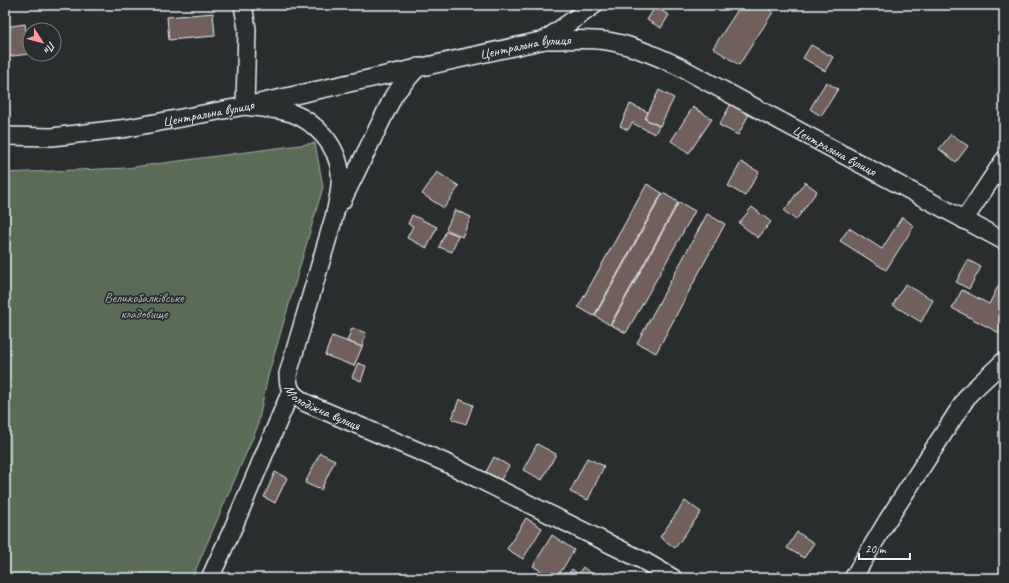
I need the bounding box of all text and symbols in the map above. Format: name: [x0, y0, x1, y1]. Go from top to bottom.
north arrow: [22, 22, 62, 62]
street label: Центральна вулиця: [478, 31, 572, 63]
text: Пн: [40, 39, 59, 58]
street label: Центральна вулиця: [161, 96, 256, 130]
street label: Центральна вулиця: [790, 121, 880, 180]
park label: Великобалківське кладовище: [104, 289, 185, 322]
street label: Молодіжна вулиця: [281, 382, 364, 435]
scale bar: [859, 535, 910, 561]
text: 20 m: [865, 541, 887, 557]

